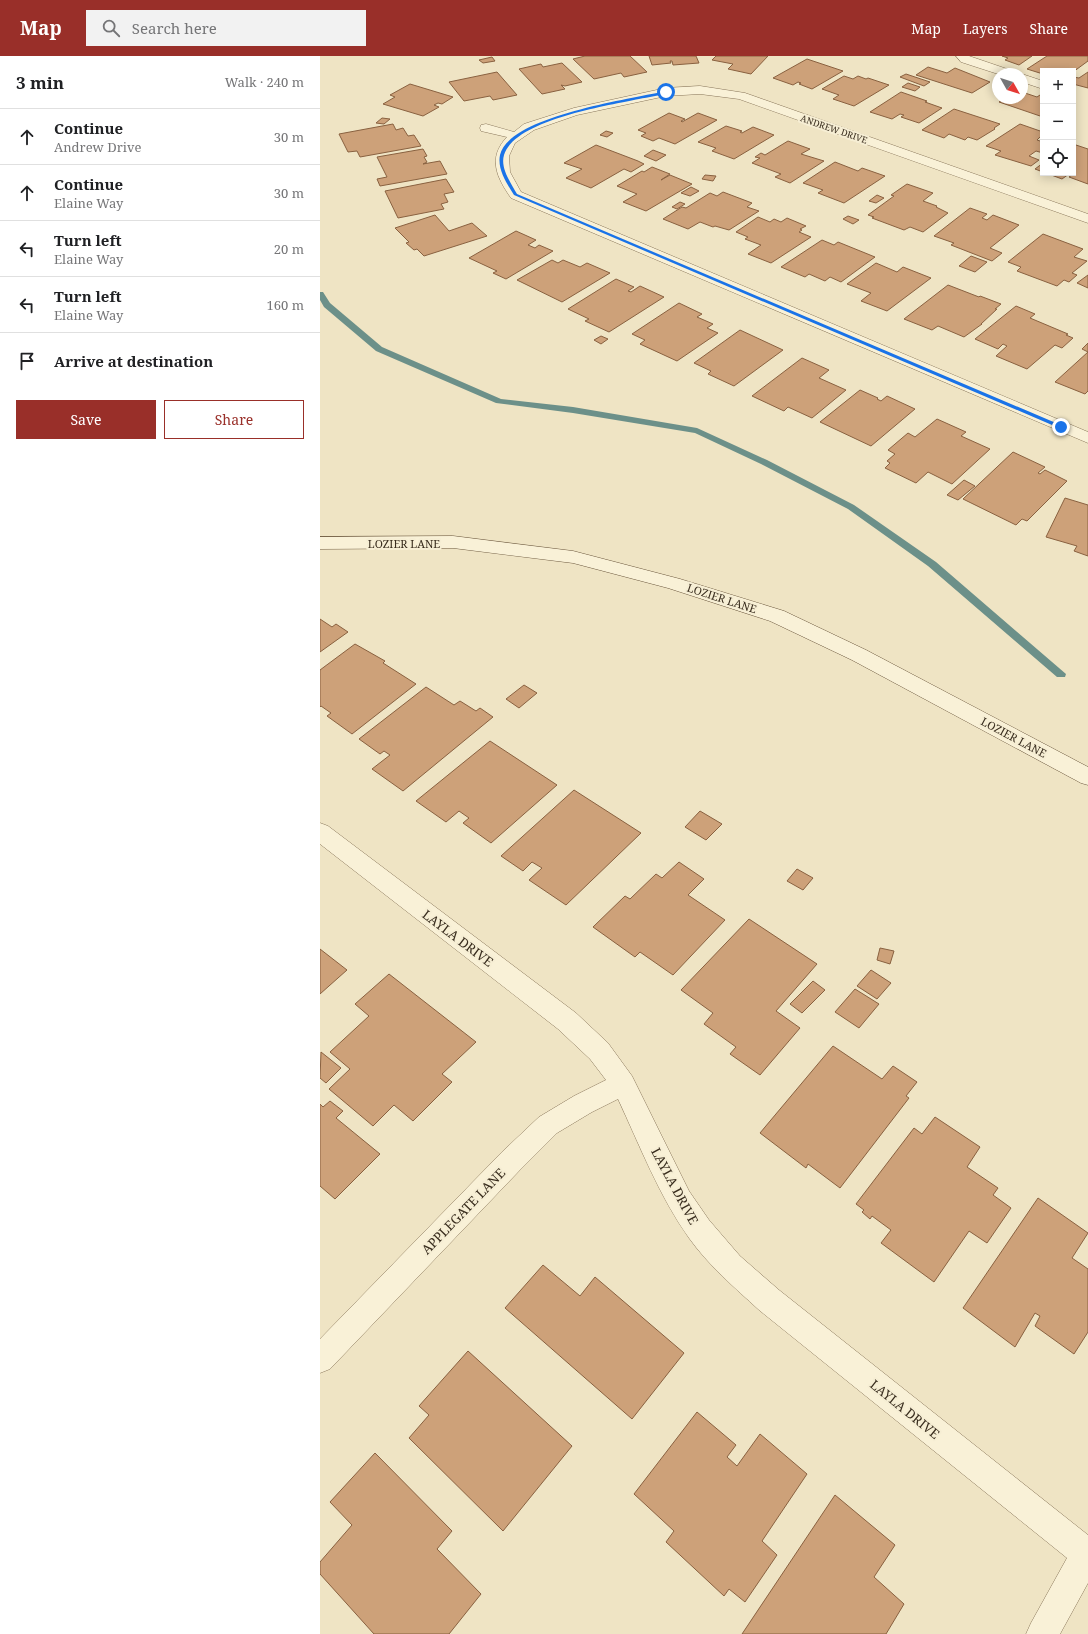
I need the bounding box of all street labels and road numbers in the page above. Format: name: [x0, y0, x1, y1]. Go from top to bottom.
street label: ANDREW DRIVE: [799, 111, 870, 147]
street label: LOZIER LANE: [368, 536, 440, 551]
street label: LOZIER LANE: [685, 580, 759, 616]
street label: LOZIER LANE: [979, 713, 1050, 761]
street label: LAYLA DRIVE: [419, 905, 497, 971]
street label: LAYLA DRIVE: [647, 1144, 703, 1228]
street label: APPLEGATE LANE: [417, 1164, 509, 1258]
street label: LAYLA DRIVE: [866, 1375, 944, 1443]

